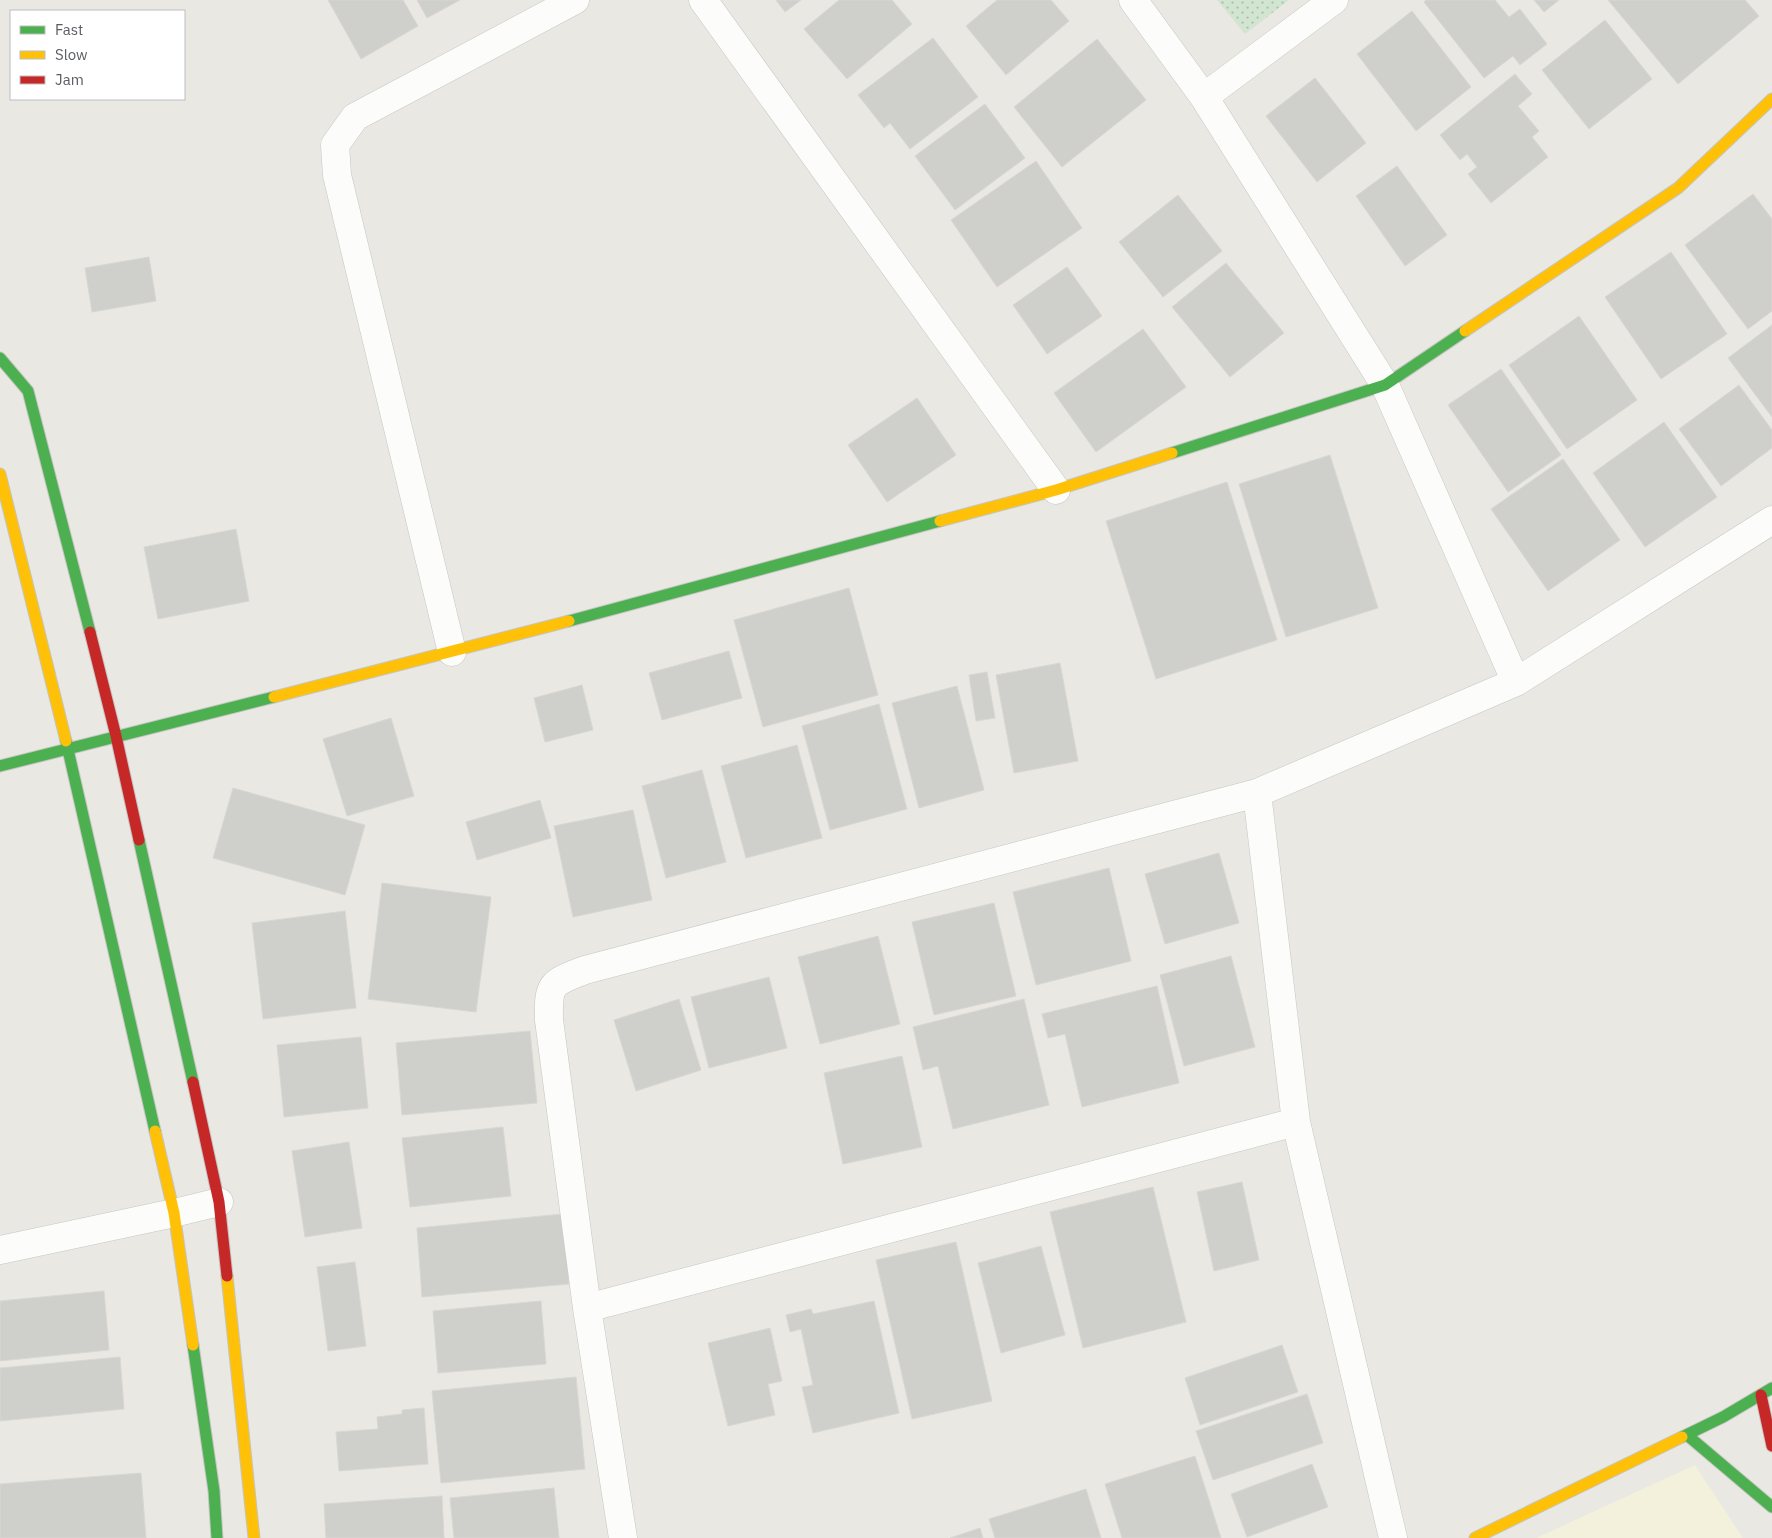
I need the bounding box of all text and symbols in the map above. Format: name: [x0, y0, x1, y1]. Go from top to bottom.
legend: [10, 10, 185, 100]
text: Fast: [55, 20, 83, 39]
text: Slow: [55, 45, 88, 64]
text: Jam: [55, 70, 84, 89]

